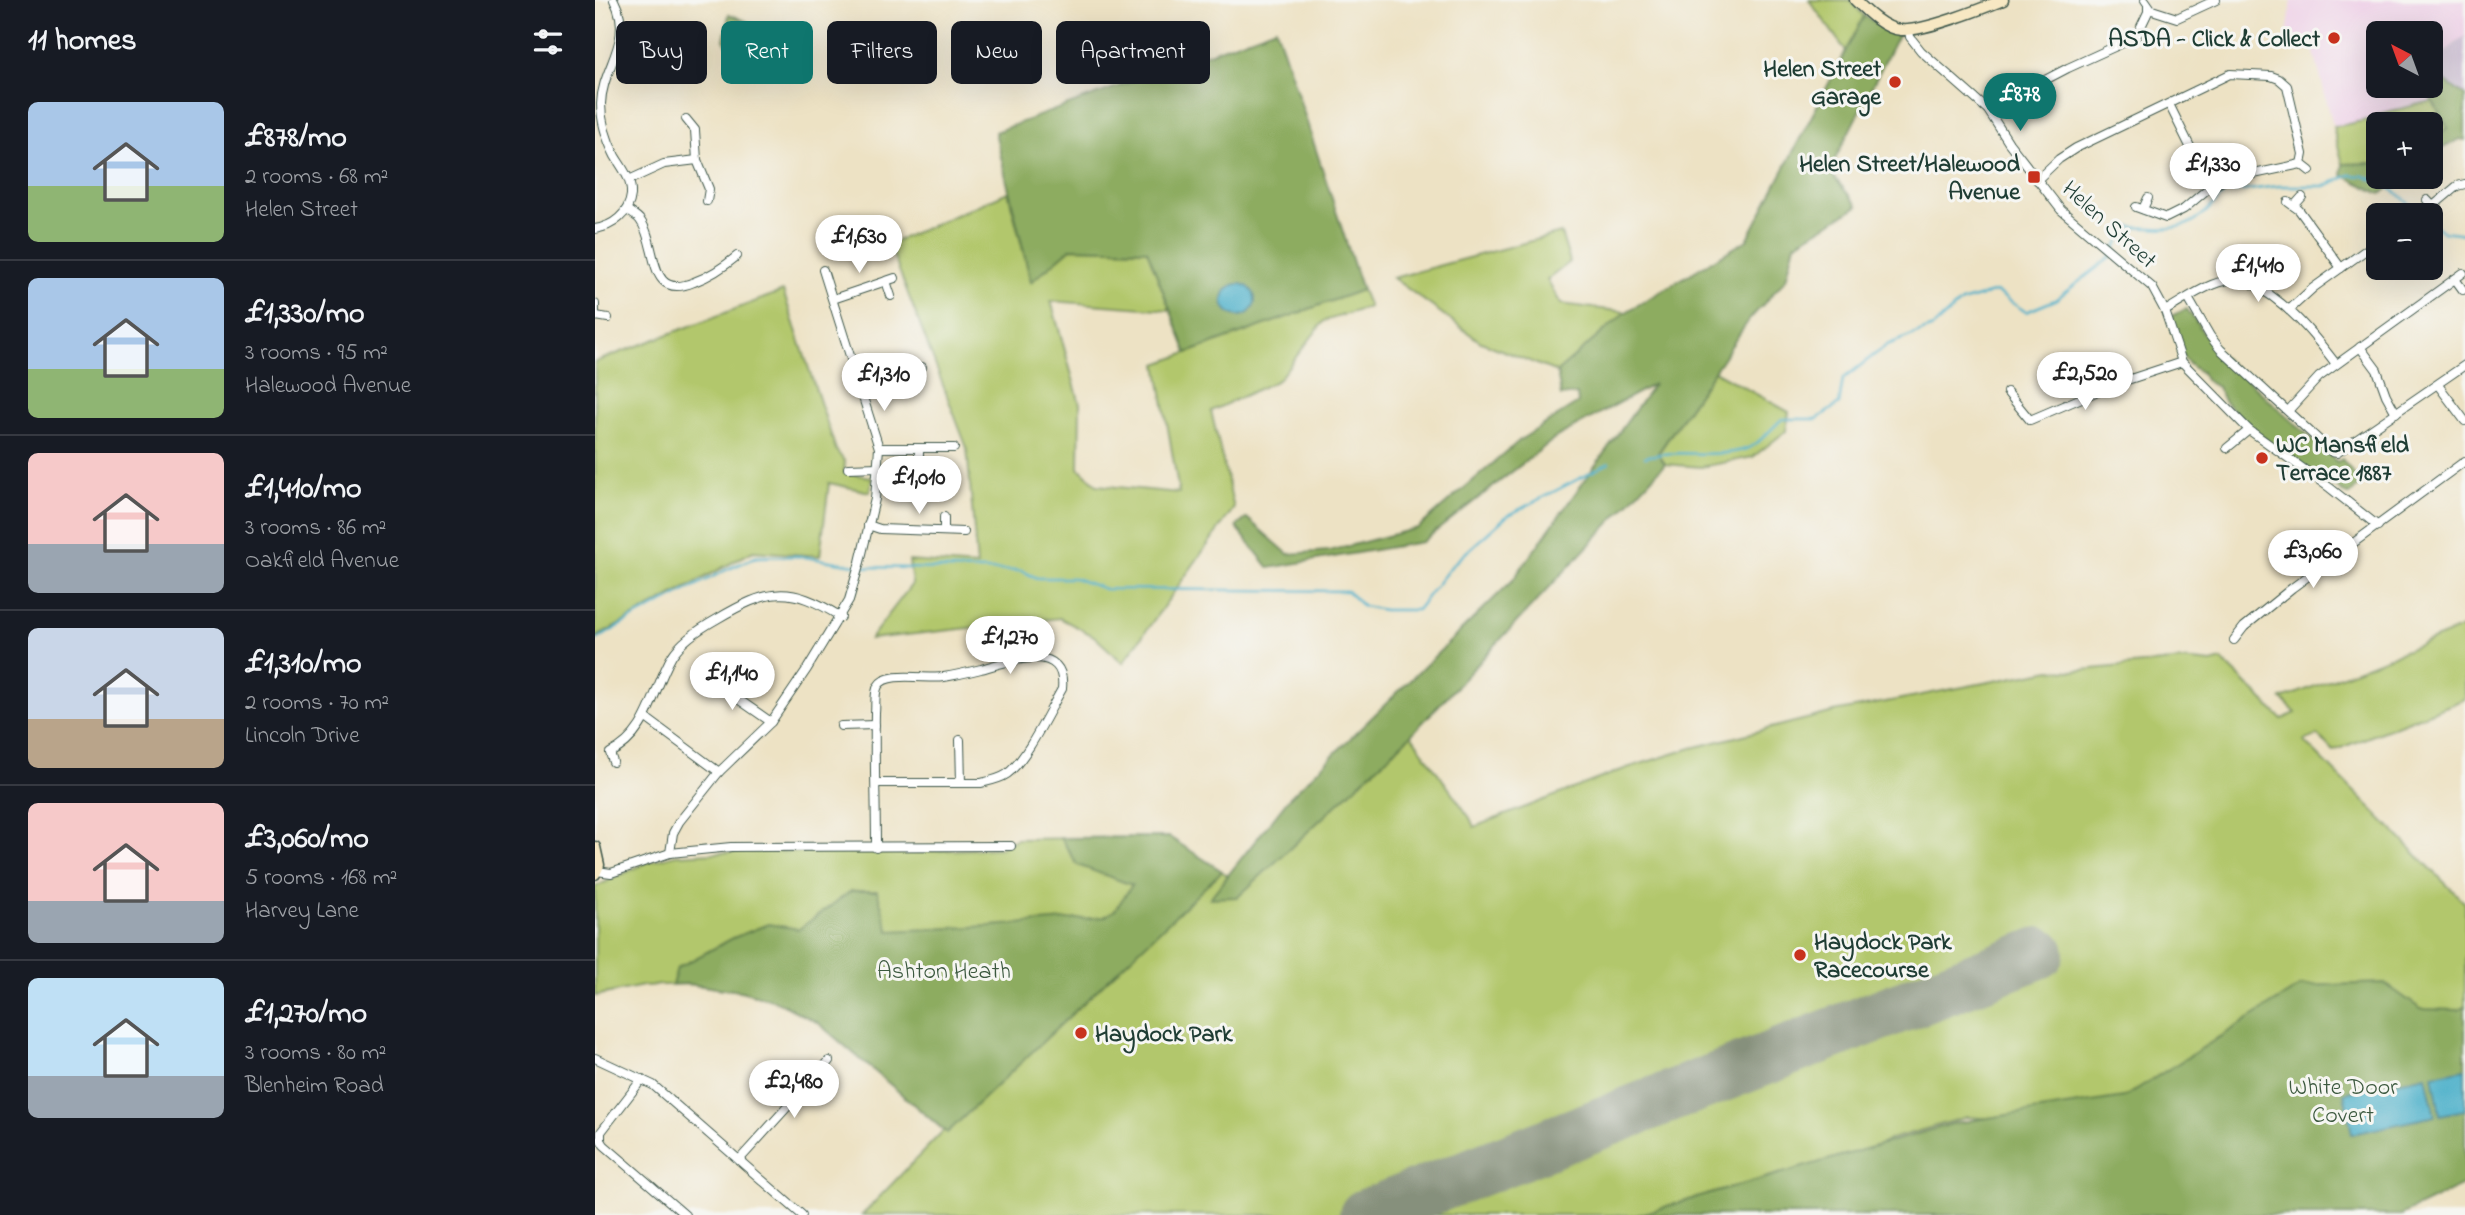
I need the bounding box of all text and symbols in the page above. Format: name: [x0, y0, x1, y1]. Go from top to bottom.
text: 11 homes: [28, 20, 136, 64]
chip: Buy: [616, 21, 707, 84]
chip: Rent: [721, 21, 813, 84]
chip: Filters: [827, 21, 937, 84]
chip: New: [951, 21, 1042, 84]
chip: Apartment: [1056, 21, 1210, 84]
north arrow: [2366, 21, 2443, 98]
map controls: [2366, 21, 2443, 280]
icon: filters: [529, 23, 567, 61]
place label: ASDA - Click & Collect: [2108, 23, 2321, 58]
marker: ASDA - Click & Collect: [2326, 30, 2342, 46]
place label: Helen Street Garage: [1763, 53, 1882, 117]
marker: Helen Street Garage: [1887, 74, 1903, 90]
pin: £878: [1979, 74, 2061, 133]
text: £878: [1999, 79, 2041, 112]
button: +: [2366, 112, 2443, 189]
text: £878/mo: [245, 117, 347, 161]
icon: home: [84, 130, 168, 214]
pin: £1,330: [2156, 144, 2270, 203]
place label: Helen Street/Halewood Avenue: [1799, 148, 2021, 211]
text: £1,330: [2186, 149, 2240, 182]
text: 2 rooms · 68 m²: [245, 161, 388, 194]
marker: Helen Street/Halewood Avenue: [2026, 169, 2042, 185]
street label: Helen Street: [2053, 173, 2164, 278]
text: Helen Street: [245, 194, 358, 227]
button: −: [2366, 203, 2443, 280]
pin: £1,630: [802, 216, 916, 275]
text: £1,630: [831, 221, 887, 254]
pin: £1,410: [2201, 244, 2315, 304]
text: £1,410: [2232, 250, 2284, 283]
text: £1,330/mo: [245, 293, 365, 337]
icon: home: [84, 306, 168, 390]
text: 3 rooms · 95 m²: [245, 337, 388, 370]
pin: £2,520: [2028, 352, 2142, 412]
pin: £1,310: [827, 354, 941, 413]
text: £2,520: [2053, 358, 2117, 391]
text: £1,310: [858, 359, 910, 392]
text: Halewood Avenue: [245, 370, 411, 403]
place label: WC Mansfield Terrace 1887: [2276, 429, 2410, 492]
marker: WC Mansfield Terrace 1887: [2254, 450, 2270, 466]
pin: £1,010: [862, 456, 976, 516]
text: £1,010: [893, 462, 945, 495]
text: £1,410/mo: [245, 468, 362, 512]
icon: home: [84, 481, 168, 565]
text: 3 rooms · 86 m²: [245, 512, 386, 545]
pin: £3,060: [2256, 530, 2370, 590]
text: £3,060: [2284, 536, 2342, 569]
text: Oakfield Avenue: [245, 545, 399, 578]
pin: £1,270: [953, 616, 1067, 676]
text: £1,270: [982, 622, 1038, 655]
text: £1,310/mo: [245, 643, 362, 687]
pin: £1,140: [675, 652, 789, 712]
icon: home: [84, 656, 168, 740]
text: £1,140: [706, 658, 758, 691]
text: 2 rooms · 70 m²: [245, 687, 389, 720]
text: Lincoln Drive: [245, 720, 359, 753]
text: £3,060/mo: [245, 818, 369, 862]
icon: home: [84, 831, 168, 915]
text: 5 rooms · 168 m²: [245, 862, 397, 895]
text: Harvey Lane: [245, 895, 359, 928]
place label: Haydock Park Racecourse: [1814, 926, 1952, 989]
marker: Haydock Park Racecourse: [1792, 947, 1808, 963]
park label: Ashton Heath: [877, 955, 1011, 990]
text: £1,270/mo: [245, 993, 367, 1037]
icon: home: [84, 1006, 168, 1090]
place label: Haydock Park: [1095, 1018, 1233, 1054]
marker: Haydock Park: [1073, 1025, 1089, 1041]
text: 3 rooms · 80 m²: [245, 1037, 386, 1070]
pin: £2,480: [737, 1060, 851, 1120]
text: £2,480: [765, 1066, 823, 1099]
text: Blenheim Road: [245, 1070, 384, 1103]
park label: White Door Covert: [2288, 1071, 2398, 1134]

